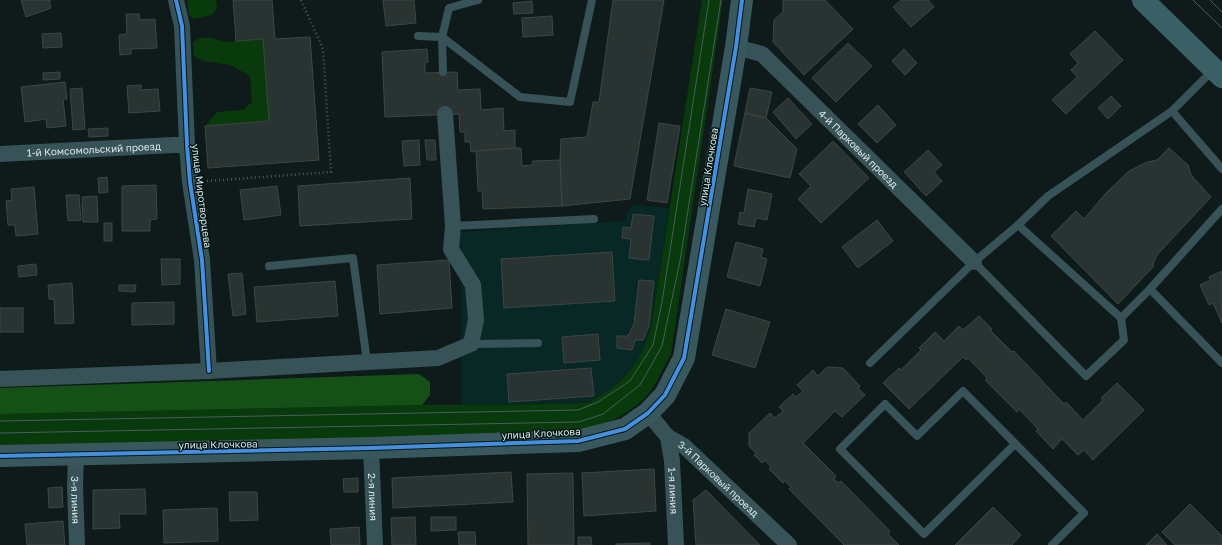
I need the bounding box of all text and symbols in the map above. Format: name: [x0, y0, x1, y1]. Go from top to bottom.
street label: 4-й Парковый проезд: [816, 107, 901, 190]
street label: улица Клочкова: [696, 127, 720, 207]
street label: 1-й Комсомольский проезд: [27, 140, 161, 159]
street label: улица Миротворцева: [190, 143, 214, 249]
street label: улица Клочкова: [501, 425, 581, 441]
street label: улица Клочкова: [178, 437, 258, 451]
street label: 3-й Парковый проезд: [676, 438, 761, 519]
street label: 1-я линия: [666, 467, 681, 514]
street label: 2-я линия: [366, 473, 380, 521]
street label: 3-я линия: [69, 476, 82, 524]

